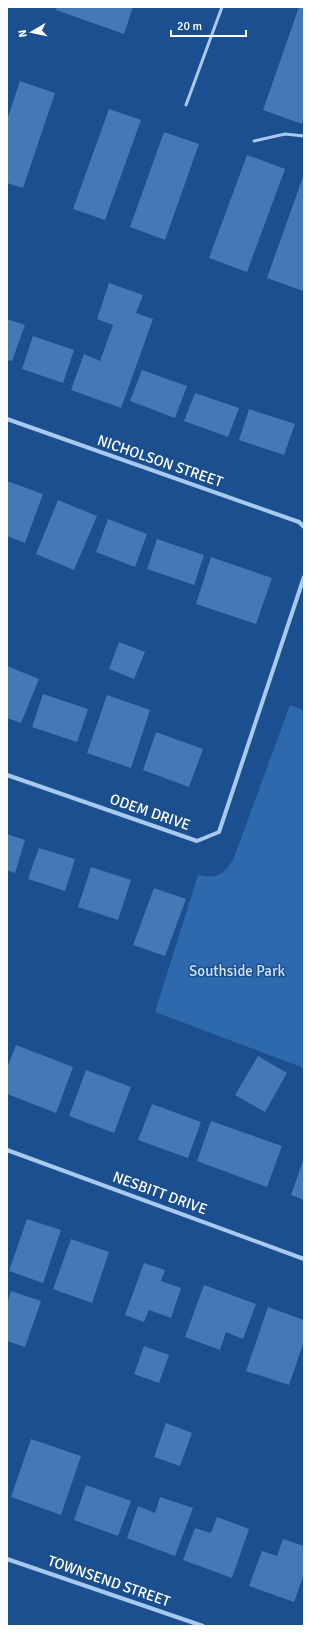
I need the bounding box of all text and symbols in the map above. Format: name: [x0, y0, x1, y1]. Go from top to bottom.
north arrow: [12, 12, 52, 52]
scale bar: [171, 12, 246, 38]
text: 20 m: [177, 19, 202, 34]
text: N: [16, 29, 30, 38]
street label: NICHOLSON STREET: [95, 431, 226, 491]
street label: ODEM DRIVE: [107, 790, 193, 834]
park label: Southside Park: [189, 962, 285, 980]
street label: NESBITT DRIVE: [110, 1168, 210, 1218]
street label: TOWNSEND STREET: [45, 1552, 173, 1611]

